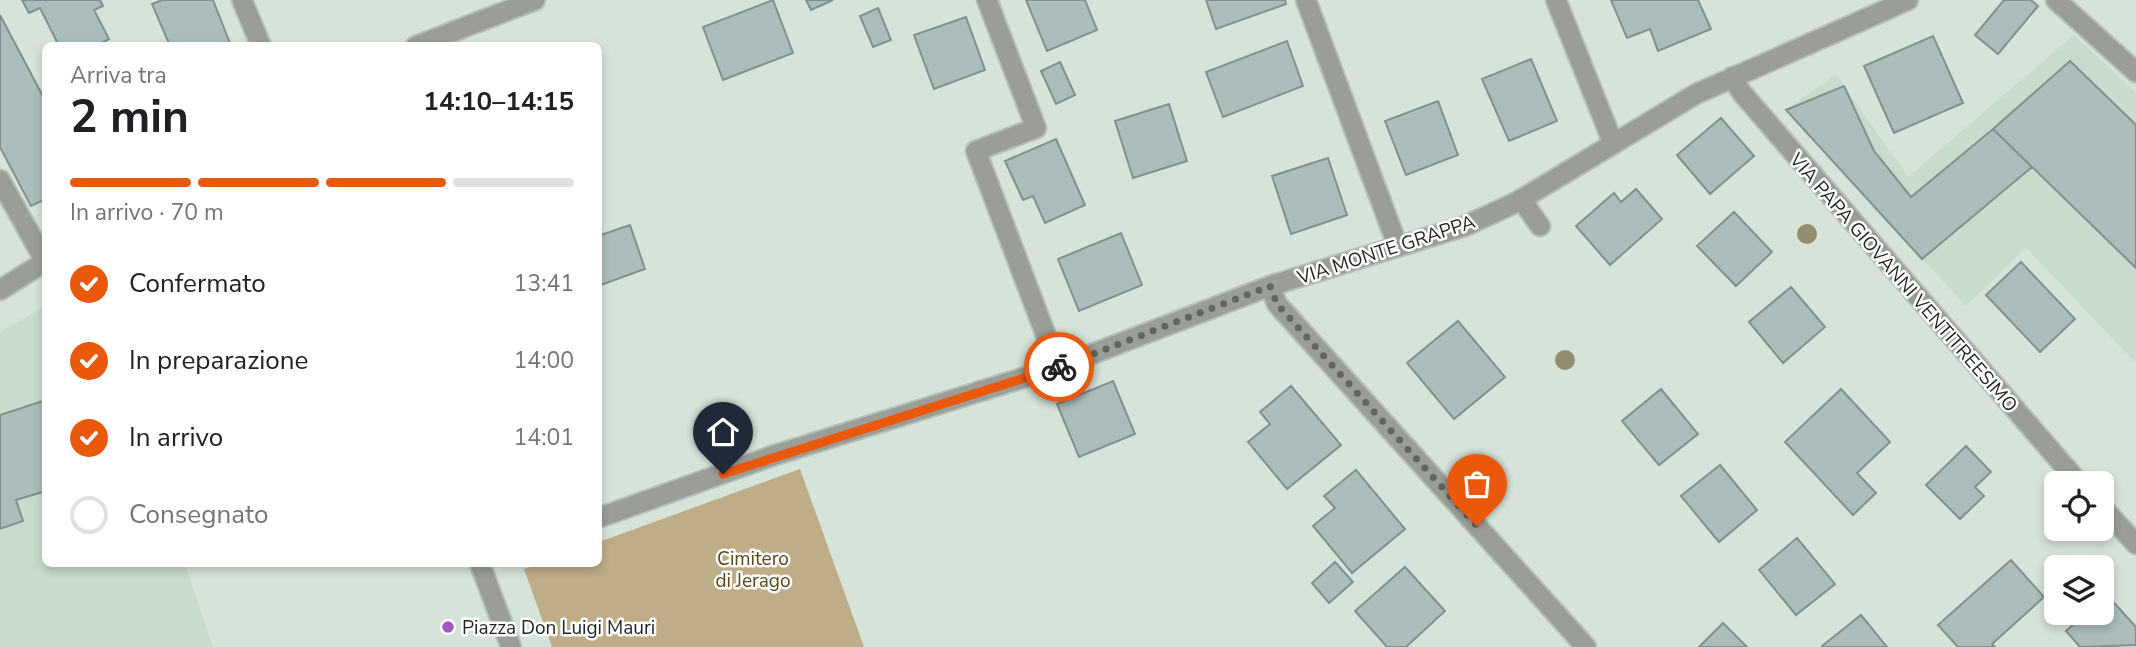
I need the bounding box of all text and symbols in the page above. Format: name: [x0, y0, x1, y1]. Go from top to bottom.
text: Arriva tra: [70, 60, 167, 91]
text: 14:10–14:15: [423, 84, 574, 119]
text: 2 min: [70, 85, 189, 148]
street label: VIA PAPA GIOVANNI VENTITREESIMO: [1783, 147, 2023, 418]
text: In arrivo · 70 m: [70, 197, 224, 228]
street label: VIA MONTE GRAPPA: [1293, 209, 1479, 291]
icon: check: [70, 265, 108, 303]
text: Confermato: [129, 266, 266, 301]
text: 13:41: [514, 268, 574, 299]
courier: [1024, 332, 1094, 402]
icon: check: [70, 342, 108, 380]
text: In preparazione: [129, 343, 308, 378]
text: 14:00: [514, 345, 574, 376]
icon: bike: [1040, 348, 1078, 386]
pin: [693, 402, 753, 474]
icon: home: [704, 413, 742, 451]
icon: check: [70, 419, 108, 457]
text: In arrivo: [129, 420, 223, 455]
text: 14:01: [514, 422, 574, 453]
pin: [1447, 454, 1507, 526]
icon: bag: [1458, 465, 1496, 503]
map controls: [2044, 471, 2114, 625]
button: locate: [2044, 471, 2114, 541]
text: Consegnato: [129, 497, 268, 532]
park label: Cimitero di Jerago: [715, 546, 791, 594]
button: layers: [2044, 555, 2114, 625]
place label: Piazza Don Luigi Mauri: [462, 615, 655, 641]
marker: Piazza Don Luigi Mauri: [440, 619, 456, 635]

